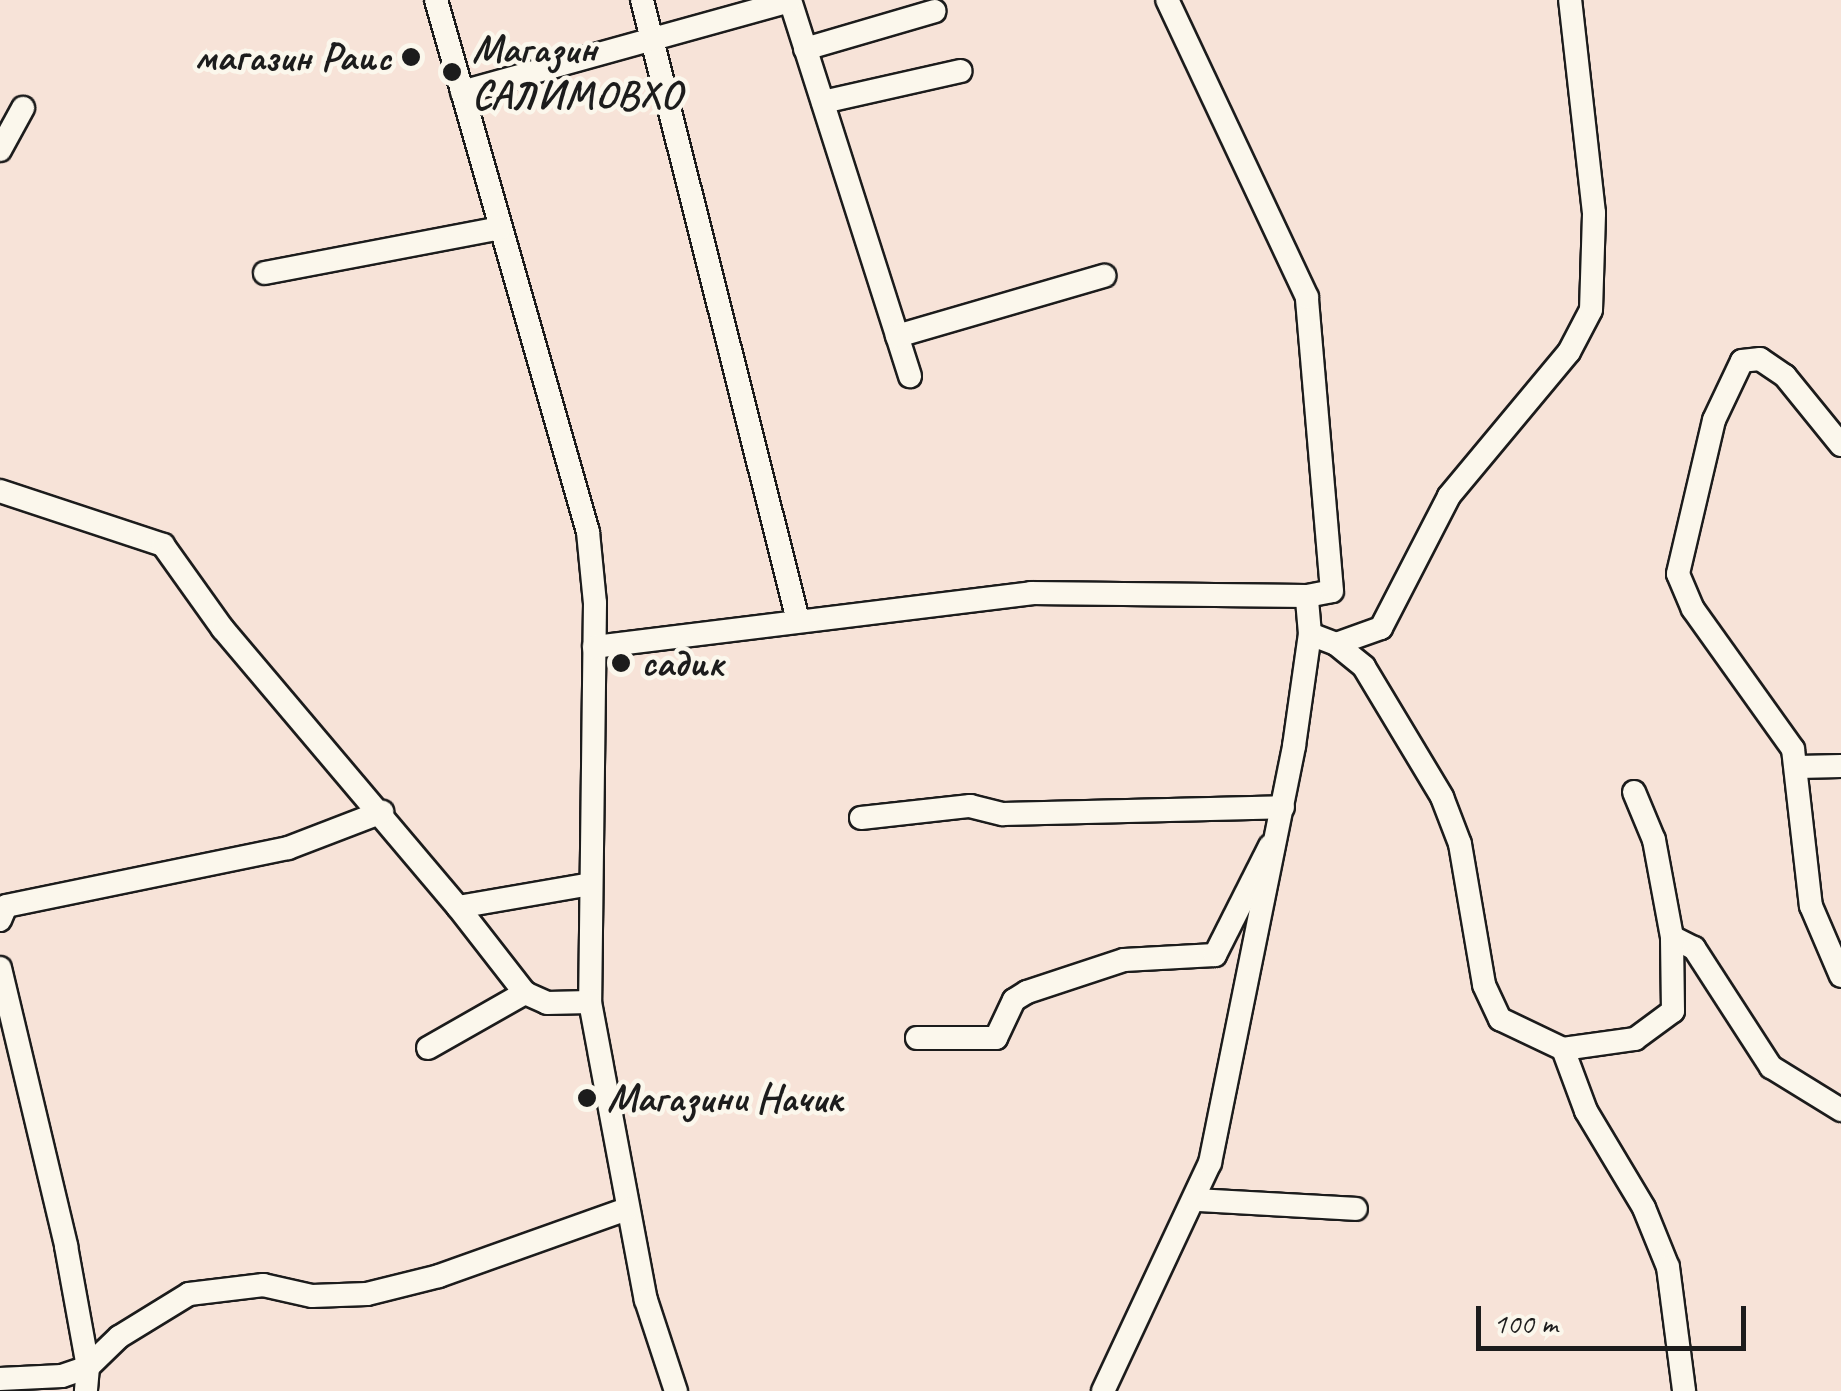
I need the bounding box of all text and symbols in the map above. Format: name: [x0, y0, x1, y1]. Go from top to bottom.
place label: Магазин САЛИМОВХО: [472, 25, 681, 119]
place label: магазин Раис: [195, 33, 391, 81]
marker: магазин Раис: [400, 46, 422, 68]
marker: Магазин САЛИМОВХО: [441, 61, 463, 83]
place label: садик: [641, 639, 724, 687]
marker: садик: [610, 652, 632, 674]
place label: Магазини Начик: [607, 1074, 846, 1122]
marker: Магазини Начик: [576, 1087, 598, 1109]
scale bar: [1481, 1286, 1751, 1348]
text: 100 m: [1493, 1304, 1558, 1342]

